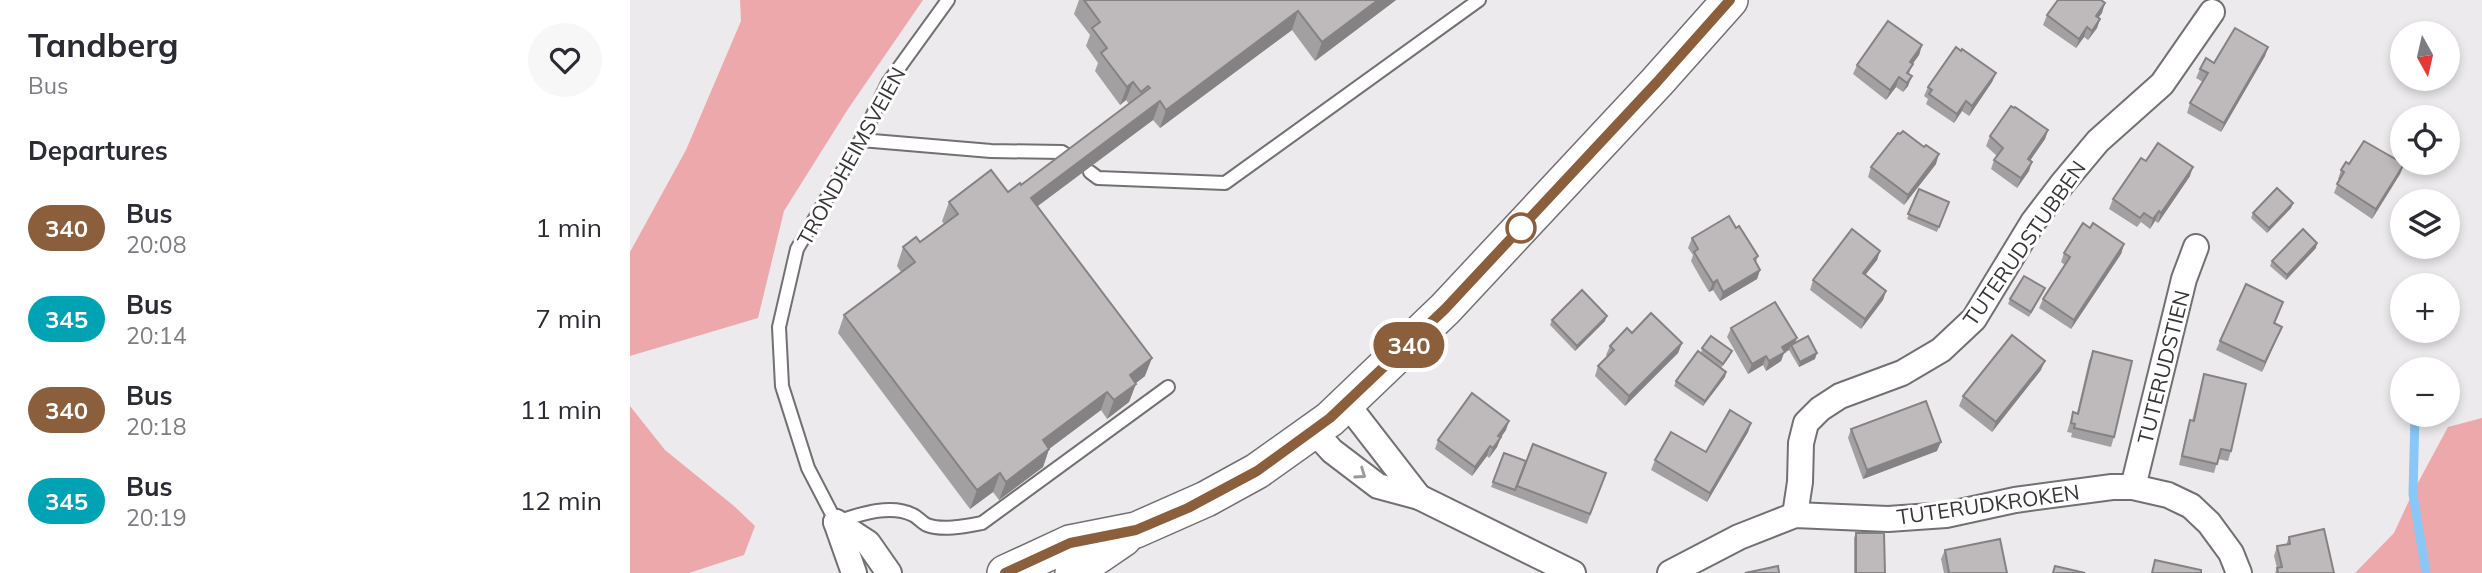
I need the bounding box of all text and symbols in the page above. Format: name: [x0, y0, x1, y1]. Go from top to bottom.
north arrow: [2390, 21, 2460, 91]
map controls: [2390, 21, 2460, 427]
button: heart: [528, 23, 602, 97]
text: Tandberg: [28, 24, 178, 65]
street label: TRONDHEIMSVEIEN: [791, 62, 911, 250]
text: Bus: [28, 71, 68, 100]
button: locate: [2390, 105, 2460, 175]
text: Departures: [28, 134, 168, 167]
street label: TUTERUDSTUBBEN: [1957, 155, 2091, 331]
button: layers: [2390, 189, 2460, 259]
text: Bus: [126, 197, 172, 230]
text: 1 min: [535, 211, 602, 244]
text: 340: [45, 213, 88, 243]
unlabelled marker: [1506, 213, 1536, 243]
text: 20:08: [126, 230, 186, 259]
button: +: [2390, 273, 2460, 343]
street label: TUTERUDSTIEN: [2131, 287, 2195, 447]
text: Bus: [126, 288, 172, 321]
text: 7 min: [535, 302, 602, 335]
text: 345: [45, 304, 88, 334]
text: 20:14: [126, 321, 186, 350]
line badge: 340: [1369, 322, 1449, 368]
text: 340: [1387, 330, 1431, 360]
button: −: [2390, 357, 2460, 427]
text: Bus: [126, 379, 172, 412]
text: 11 min: [520, 393, 602, 426]
text: 340: [45, 395, 88, 425]
text: 20:18: [126, 412, 186, 441]
one-way arrow: [1353, 466, 1366, 478]
text: Bus: [126, 470, 172, 503]
street label: TUTERUDKROKEN: [1895, 478, 2081, 530]
text: 12 min: [520, 484, 602, 517]
text: 345: [45, 486, 88, 516]
text: 20:19: [126, 503, 186, 532]

